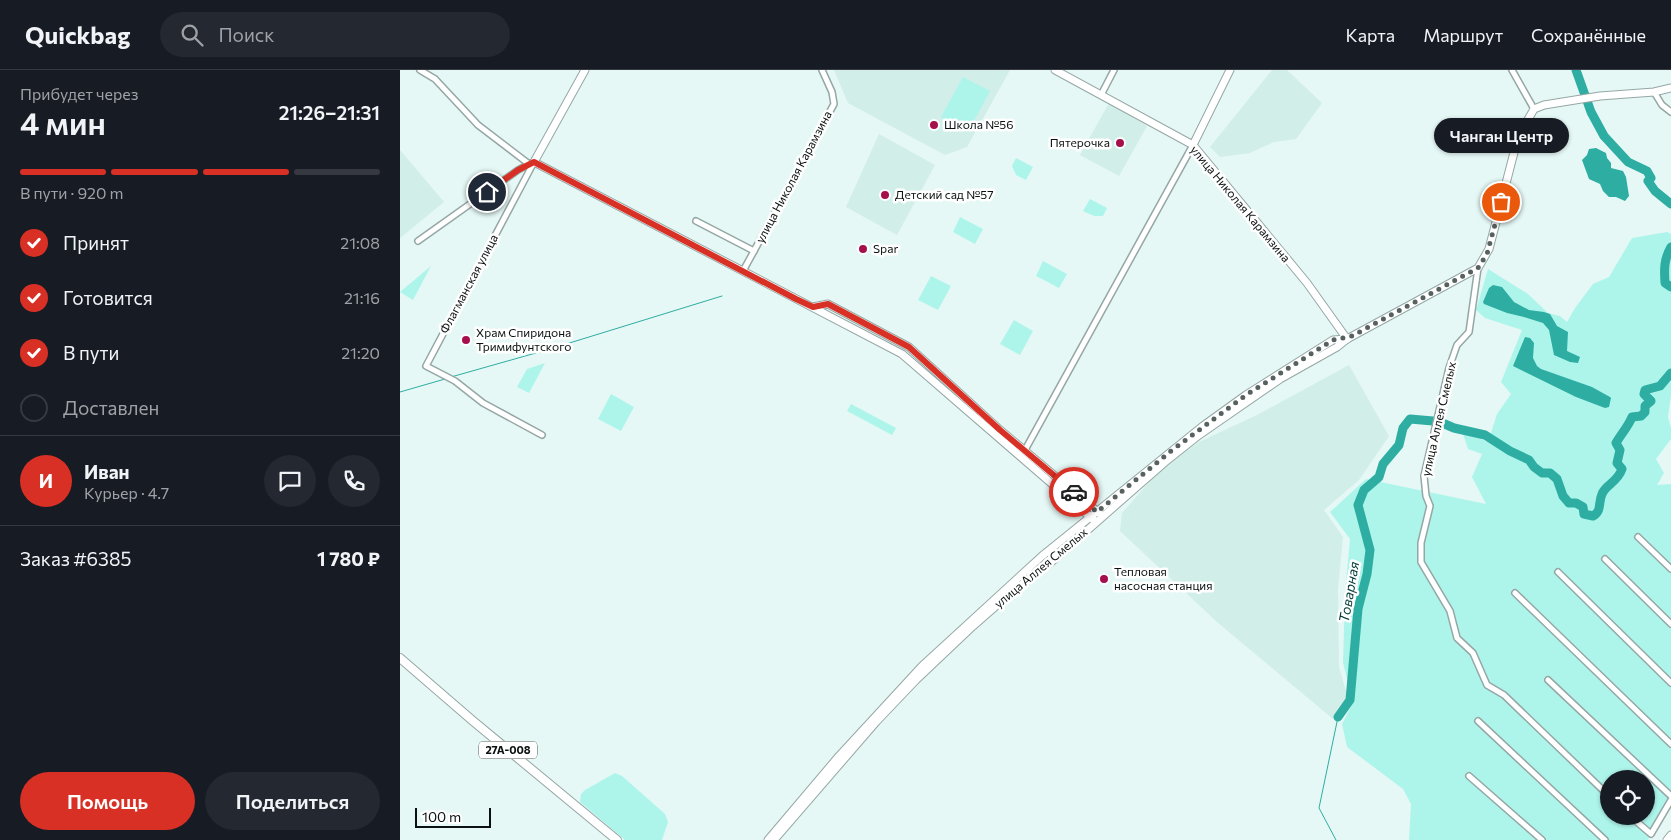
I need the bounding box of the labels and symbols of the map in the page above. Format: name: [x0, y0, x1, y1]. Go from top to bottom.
street label: улица Николая Карамзина: [752, 108, 834, 245]
place label: Школа №56: [944, 117, 1013, 131]
callout: Чанган Центр: [1434, 117, 1568, 152]
marker: Школа №56: [928, 119, 940, 131]
place label: Пятерочка: [1050, 135, 1110, 149]
marker: Пятерочка: [1114, 137, 1126, 149]
street label: улица Николая Карамзина: [1188, 142, 1294, 264]
pin: [466, 171, 508, 213]
pin: [1480, 181, 1522, 223]
place label: Детский сад №57: [895, 187, 994, 201]
marker: Детский сад №57: [879, 189, 891, 201]
street label: Флагманская улица: [436, 232, 500, 335]
place label: Spar: [873, 241, 898, 255]
marker: Spar: [857, 243, 869, 255]
place label: Храм Спиридона Тримифунтского: [476, 325, 572, 353]
marker: Храм Спиридона Тримифунтского: [460, 334, 472, 346]
street label: улица Аллея Смелых: [1418, 359, 1458, 477]
courier: [1049, 467, 1099, 517]
street label: улица Аллея Смелых: [991, 524, 1090, 610]
water label: Товарная: [1335, 560, 1362, 624]
place label: Тепловая насосная станция: [1114, 564, 1213, 592]
marker: Тепловая насосная станция: [1098, 573, 1110, 585]
road number: 27А-008: [479, 742, 537, 758]
scale bar: [415, 805, 491, 828]

